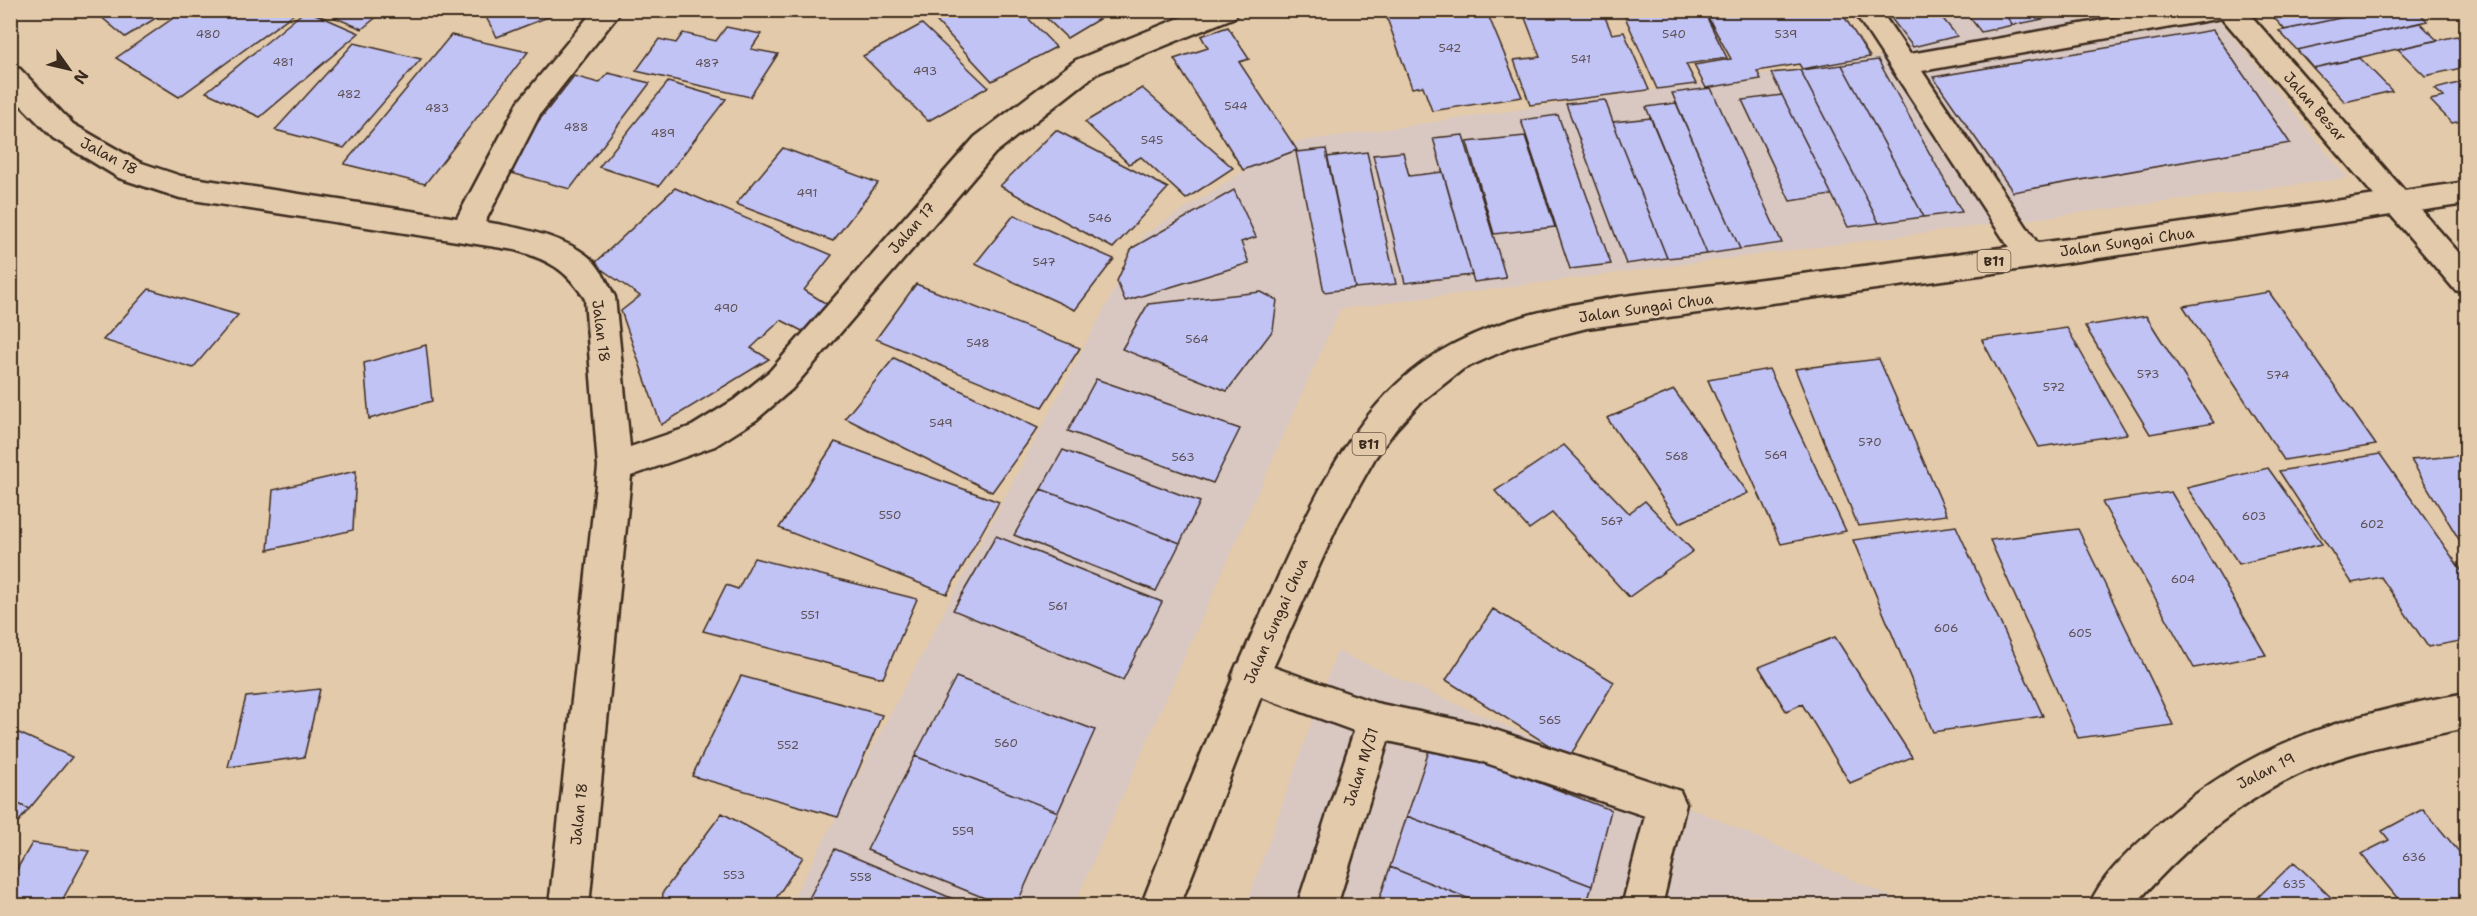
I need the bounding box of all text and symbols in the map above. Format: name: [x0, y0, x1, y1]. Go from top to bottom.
house number: 480: [196, 26, 220, 42]
house number: 540: [1662, 26, 1686, 42]
house number: 539: [1775, 26, 1797, 42]
north arrow: [39, 39, 99, 99]
house number: 542: [1438, 40, 1462, 56]
house number: 541: [1571, 51, 1591, 67]
house number: 481: [272, 54, 294, 70]
house number: 487: [695, 55, 719, 71]
house number: 493: [913, 63, 937, 79]
text: N: [69, 66, 93, 88]
street label: Jalan Besar: [2279, 68, 2351, 146]
house number: 482: [337, 86, 361, 102]
house number: 544: [1224, 98, 1248, 114]
house number: 483: [425, 100, 449, 116]
house number: 488: [564, 119, 588, 135]
house number: 489: [651, 125, 675, 141]
street label: Jalan 18: [77, 132, 141, 180]
house number: 545: [1141, 132, 1163, 148]
house number: 491: [797, 185, 817, 201]
street label: Jalan 17: [884, 198, 940, 258]
house number: 546: [1088, 210, 1112, 226]
street label: Jalan Sungai Chua: [2058, 223, 2196, 261]
road number: B11: [1978, 250, 2010, 272]
house number: 547: [1032, 254, 1056, 270]
street label: Jalan Sungai Chua: [1577, 289, 1715, 327]
street label: Jalan 18: [587, 299, 615, 363]
house number: 490: [714, 300, 738, 316]
house number: 564: [1185, 331, 1209, 347]
house number: 548: [966, 335, 990, 351]
house number: 573: [2137, 366, 2159, 382]
house number: 574: [2266, 367, 2290, 383]
house number: 572: [2043, 379, 2065, 395]
house number: 549: [929, 415, 953, 431]
road number: B11: [1352, 433, 1386, 455]
house number: 570: [1858, 434, 1882, 450]
house number: 569: [1764, 447, 1788, 463]
house number: 568: [1665, 448, 1689, 464]
house number: 563: [1171, 449, 1195, 465]
house number: 550: [879, 507, 901, 523]
house number: 603: [2242, 508, 2266, 524]
house number: 567: [1601, 513, 1623, 529]
house number: 602: [2360, 516, 2384, 532]
street label: Jalan Sungai Chua: [1239, 554, 1313, 687]
house number: 604: [2171, 571, 2195, 587]
house number: 561: [1048, 598, 1068, 614]
house number: 551: [801, 607, 819, 623]
house number: 606: [1934, 620, 1958, 636]
house number: 605: [2068, 625, 2092, 641]
house number: 565: [1539, 712, 1561, 728]
street label: Jalan M/J1: [1339, 725, 1383, 809]
house number: 560: [994, 735, 1018, 751]
house number: 552: [777, 737, 799, 753]
street label: Jalan 19: [2234, 748, 2298, 794]
street label: Jalan 18: [566, 782, 592, 846]
house number: 559: [952, 823, 974, 839]
house number: 636: [2402, 849, 2426, 865]
house number: 553: [723, 867, 745, 883]
house number: 558: [850, 869, 872, 885]
house number: 635: [2282, 876, 2306, 892]

